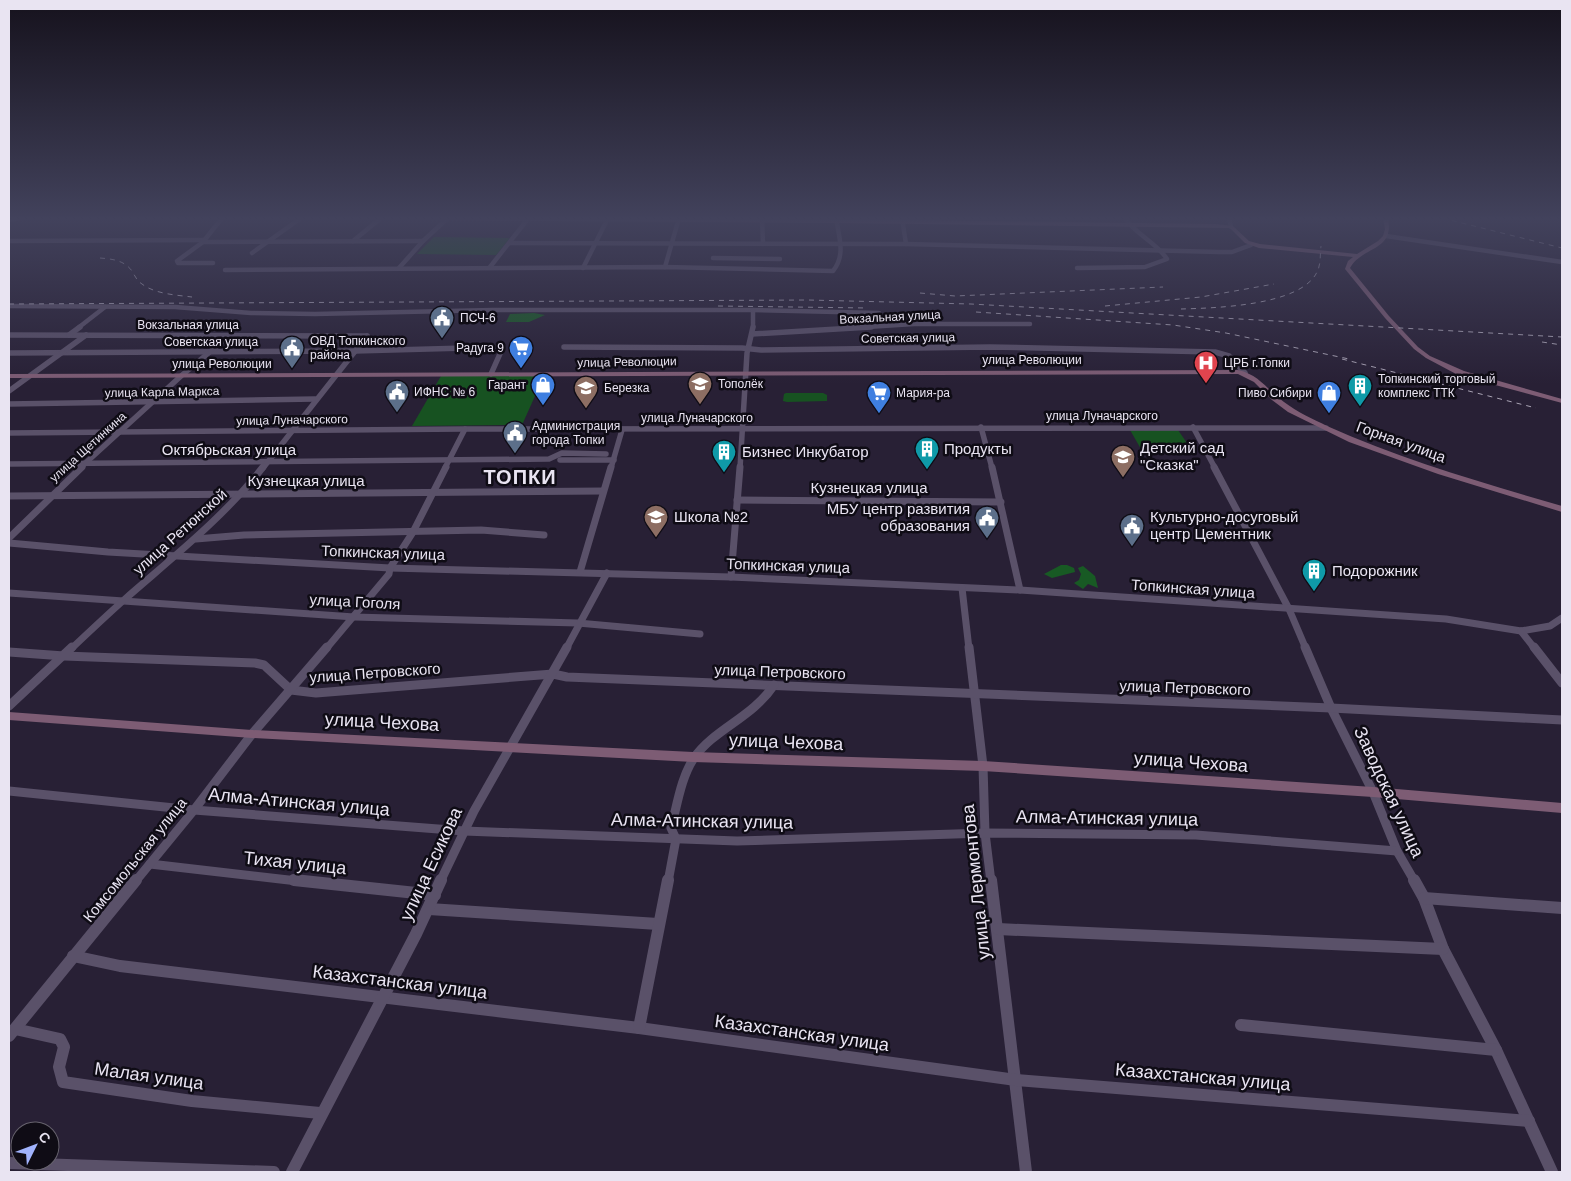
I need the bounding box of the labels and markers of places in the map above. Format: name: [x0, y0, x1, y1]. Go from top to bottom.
public building icon: ПСЧ-6: [429, 305, 455, 339]
place label: ПСЧ-6: [460, 311, 496, 325]
place label: ОВД Топкинского района: [310, 334, 406, 362]
public building icon: ОВД Топкинского района: [279, 335, 305, 369]
supermarket icon: Радуга 9: [508, 335, 534, 369]
place label: Радуга 9: [456, 341, 504, 355]
hospital icon: ЦРБ г.Топки: [1193, 350, 1219, 384]
place label: ЦРБ г.Топки: [1224, 356, 1290, 370]
school or university icon: Тополёк: [687, 371, 713, 405]
shop icon: Гарант: [530, 372, 556, 406]
place label: Топкинский торговый комплекс ТТК: [1378, 372, 1495, 400]
building icon: Топкинский торговый комплекс ТТК: [1347, 373, 1373, 407]
school or university icon: Березка: [573, 375, 599, 409]
place label: Тополёк: [718, 377, 764, 391]
place label: Гарант: [488, 378, 527, 392]
public building icon: ИФНС № 6: [384, 379, 410, 413]
supermarket icon: Мария-ра: [866, 380, 892, 414]
shop icon: Пиво Сибири: [1316, 380, 1342, 414]
place label: Березка: [604, 381, 650, 395]
place label: ИФНС № 6: [414, 385, 476, 399]
place label: Мария-ра: [896, 386, 950, 400]
place label: Пиво Сибири: [1238, 386, 1312, 400]
place label: Администрация города Топки: [532, 419, 620, 447]
public building icon: Администрация города Топки: [502, 420, 528, 454]
building icon: Продукты: [914, 436, 940, 470]
building icon: Бизнес Инкубатор: [711, 439, 737, 473]
place label: Детский сад "Сказка": [1140, 439, 1225, 473]
place label: Продукты: [944, 440, 1012, 457]
place label: Бизнес Инкубатор: [742, 443, 869, 460]
school or university icon: Детский сад "Сказка": [1110, 444, 1136, 478]
place label: МБУ центр развития образования: [827, 500, 970, 534]
school or university icon: Школа №2: [643, 504, 669, 538]
public building icon: МБУ центр развития образования: [974, 505, 1000, 539]
place label: Школа №2: [674, 508, 748, 525]
place label: Культурно-досуговый центр Цементник: [1150, 508, 1298, 542]
public building icon: Культурно-досуговый центр Цементник: [1119, 513, 1145, 547]
building icon: Подорожник: [1301, 558, 1327, 592]
place label: Подорожник: [1332, 562, 1418, 579]

